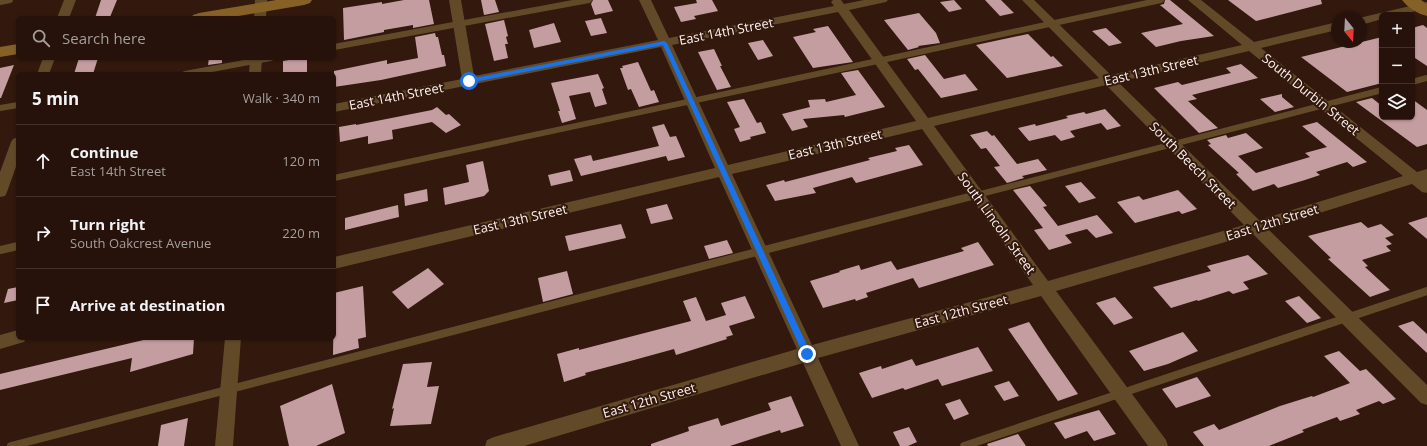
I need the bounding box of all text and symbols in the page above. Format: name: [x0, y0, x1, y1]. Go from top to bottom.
north arrow: [1331, 12, 1367, 48]
map controls: [1379, 12, 1415, 120]
button: +: [1379, 12, 1415, 48]
street label: East 14th Street: [677, 13, 775, 49]
search box: [16, 16, 336, 60]
icon: search: [30, 27, 52, 49]
text: Search here: [62, 28, 146, 48]
button: −: [1379, 48, 1415, 84]
street label: South Durbin Street: [1259, 49, 1364, 139]
street label: East 13th Street: [1102, 50, 1200, 90]
route start: [460, 72, 478, 90]
street label: East 14th Street: [347, 78, 445, 114]
button: layers: [1379, 84, 1415, 120]
text: 5 min: [32, 87, 79, 110]
text: Walk · 340 m: [243, 89, 320, 107]
street label: South Beech Street: [1146, 118, 1241, 213]
street label: East 13th Street: [786, 124, 884, 164]
text: Continue: [70, 142, 138, 162]
icon: ahead: [32, 150, 54, 172]
text: 120 m: [282, 152, 320, 170]
text: East 14th Street: [70, 162, 166, 180]
street label: South Lincoln Street: [954, 168, 1040, 278]
street label: East 13th Street: [471, 199, 569, 239]
street label: East 12th Street: [1224, 199, 1321, 245]
text: Turn right: [70, 214, 145, 234]
icon: right: [32, 222, 54, 244]
text: 220 m: [282, 224, 320, 242]
text: South Oakcrest Avenue: [70, 234, 211, 252]
street label: East 12th Street: [912, 290, 1010, 332]
icon: arrive: [32, 294, 54, 316]
text: Arrive at destination: [70, 295, 225, 315]
route end: [798, 345, 816, 363]
street label: East 12th Street: [600, 378, 698, 422]

